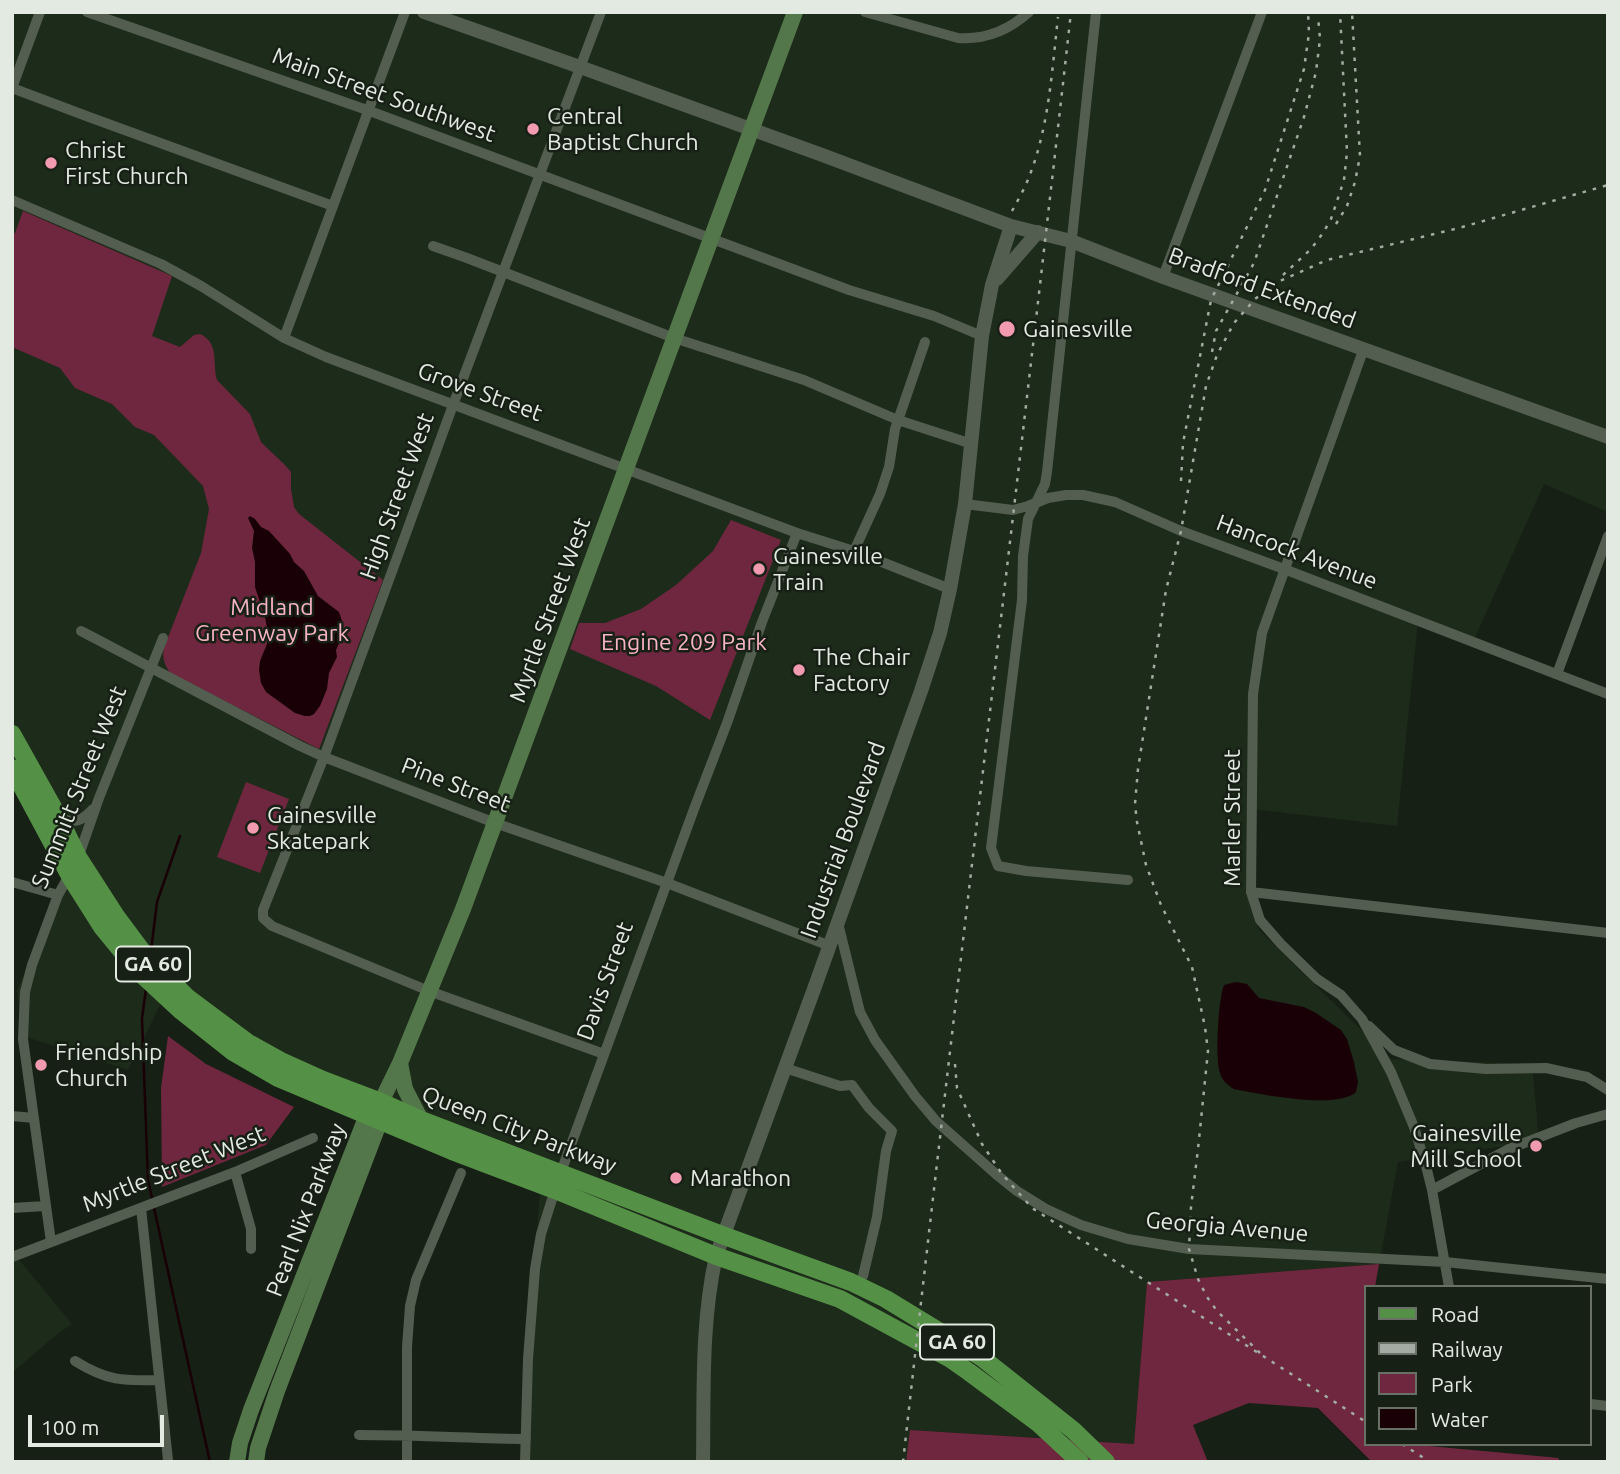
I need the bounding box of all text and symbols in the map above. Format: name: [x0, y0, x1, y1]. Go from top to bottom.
street label: Main Street Southwest: [269, 42, 499, 148]
place label: Central Baptist Church: [547, 102, 699, 156]
marker: Central Baptist Church: [525, 121, 541, 137]
place label: Christ First Church: [65, 136, 189, 190]
marker: Christ First Church: [43, 155, 59, 171]
street label: Bradford Extended: [1165, 241, 1359, 335]
place label: Gainesville: [1023, 315, 1133, 343]
marker: Gainesville: [997, 319, 1017, 339]
street label: Grove Street: [414, 357, 546, 427]
street label: High Street West: [354, 409, 440, 583]
street label: Hancock Avenue: [1213, 509, 1381, 595]
street label: Myrtle Street West: [504, 514, 596, 706]
place label: Gainesville Train: [773, 542, 883, 596]
marker: Gainesville Train: [751, 561, 767, 577]
park label: Midland Greenway Park: [195, 593, 349, 647]
park label: Engine 209 Park: [601, 628, 767, 656]
place label: The Chair Factory: [813, 643, 910, 697]
marker: The Chair Factory: [791, 662, 807, 678]
street label: Summitt Street West: [26, 682, 132, 892]
street label: Industrial Boulevard: [795, 738, 891, 942]
street label: Marler Street: [1218, 749, 1246, 887]
street label: Pine Street: [398, 752, 514, 818]
place label: Gainesville Skatepark: [267, 801, 377, 855]
marker: Gainesville Skatepark: [245, 820, 261, 836]
street label: Davis Street: [571, 918, 639, 1044]
road number: GA 60: [116, 946, 190, 982]
place label: Friendship Church: [55, 1038, 162, 1092]
marker: Friendship Church: [33, 1057, 49, 1073]
street label: Queen City Parkway: [418, 1080, 620, 1180]
place label: Gainesville Mill School: [1410, 1119, 1522, 1173]
street label: Myrtle Street West: [78, 1120, 270, 1218]
street label: Pearl Nix Parkway: [260, 1120, 352, 1300]
marker: Gainesville Mill School: [1528, 1138, 1544, 1154]
place label: Marathon: [690, 1164, 791, 1192]
marker: Marathon: [668, 1170, 684, 1186]
street label: Georgia Avenue: [1144, 1206, 1310, 1248]
legend: [1364, 1285, 1592, 1446]
text: Road: [1431, 1302, 1479, 1326]
road number: GA 60: [920, 1324, 994, 1360]
text: Railway: [1431, 1337, 1503, 1361]
text: Park: [1431, 1372, 1473, 1396]
scale bar: [32, 1400, 168, 1444]
text: Water: [1431, 1407, 1489, 1431]
text: 100 m: [41, 1415, 99, 1439]

